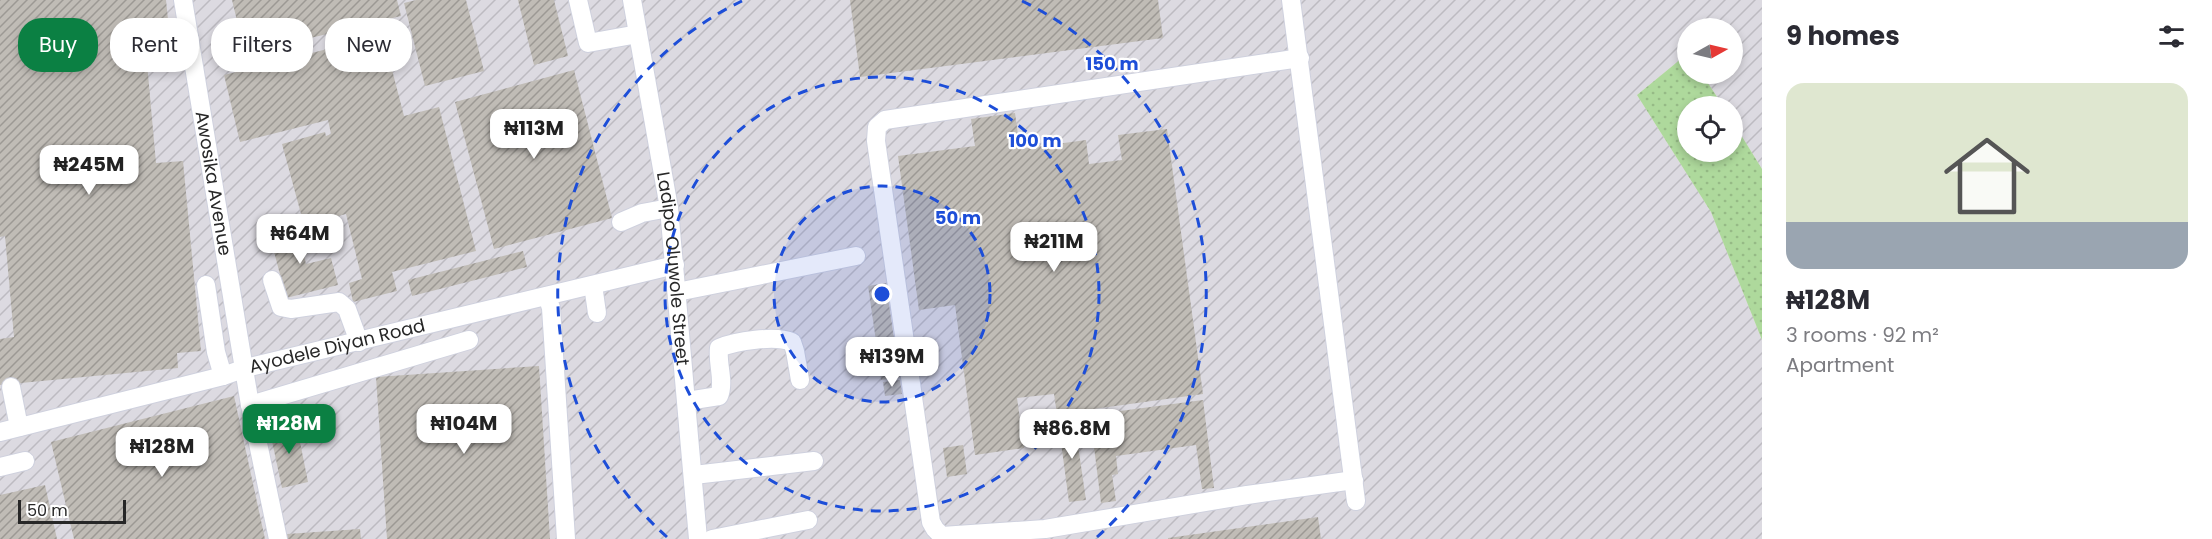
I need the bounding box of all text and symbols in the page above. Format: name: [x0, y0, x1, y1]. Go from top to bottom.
chip: Buy: [18, 18, 98, 72]
chip: Rent: [110, 18, 199, 72]
chip: Filters: [211, 18, 313, 72]
chip: New: [325, 18, 412, 72]
north arrow: [1677, 18, 1743, 84]
map controls: [1677, 18, 1743, 162]
text: 9 homes: [1786, 18, 1900, 54]
icon: filters: [2155, 20, 2188, 53]
text: 150 m: [1085, 51, 1139, 76]
button: locate: [1677, 96, 1743, 162]
street label: Awosika Avenue: [190, 109, 238, 258]
pin: ₦113M: [492, 109, 576, 160]
text: ₦113M: [504, 114, 564, 142]
icon: home: [1933, 122, 2041, 230]
text: 100 m: [1008, 128, 1062, 153]
pin: ₦245M: [47, 145, 131, 196]
text: ₦245M: [54, 150, 124, 178]
street label: Ladipo Oluwole Street: [651, 170, 696, 367]
text: 50 m: [935, 205, 981, 230]
pin: ₦64M: [264, 214, 336, 265]
text: ₦64M: [270, 219, 330, 247]
pin: ₦211M: [1012, 222, 1096, 273]
text: ₦211M: [1024, 227, 1084, 255]
text: ₦128M: [1786, 282, 1870, 318]
centre of rings: [872, 284, 892, 304]
street label: Ayodele Diyan Road: [246, 312, 428, 379]
text: 3 rooms · 92 m²: [1786, 321, 1939, 349]
pin: ₦139M: [850, 337, 934, 388]
text: ₦139M: [860, 342, 924, 370]
text: Apartment: [1786, 351, 1894, 379]
pin: ₦128M: [247, 404, 331, 455]
pin: ₦104M: [422, 404, 506, 455]
text: ₦128M: [257, 409, 321, 437]
text: ₦104M: [431, 409, 497, 437]
pin: ₦86.8M: [1023, 409, 1121, 460]
text: ₦86.8M: [1033, 414, 1111, 442]
pin: ₦128M: [120, 427, 204, 478]
text: ₦128M: [130, 432, 194, 460]
scale bar: [18, 497, 126, 524]
text: 50 m: [27, 499, 68, 522]

